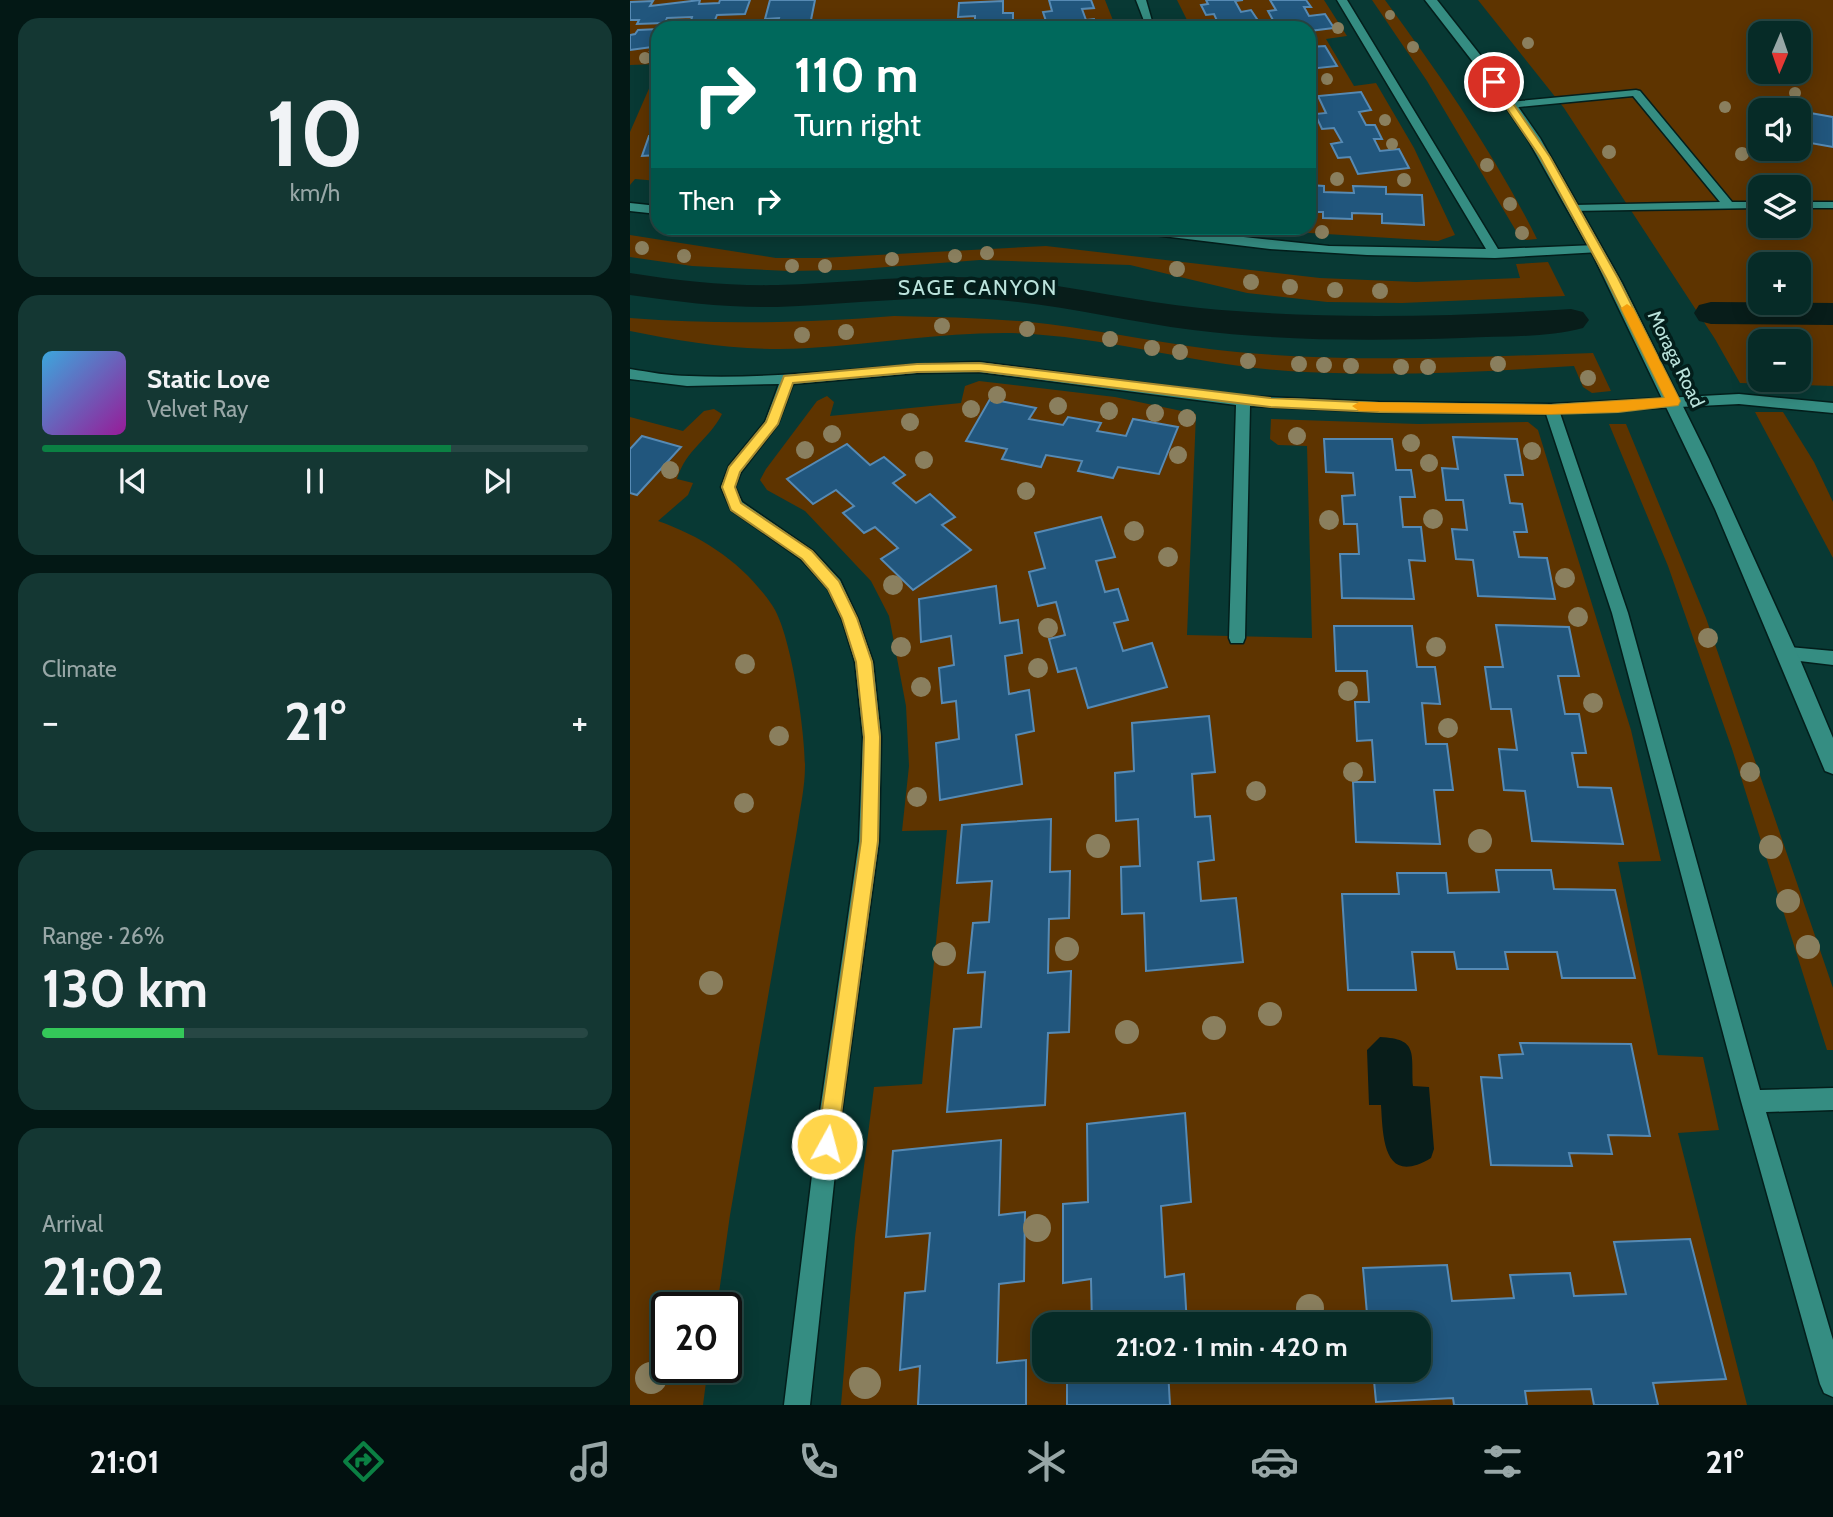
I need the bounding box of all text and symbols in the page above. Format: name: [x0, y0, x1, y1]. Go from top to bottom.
north arrow: [1748, 21, 1811, 84]
map controls: [1748, 21, 1811, 392]
text: 110 m: [794, 45, 918, 104]
icon: right: [679, 49, 770, 140]
pin: [1464, 52, 1524, 112]
icon: arrive: [1475, 63, 1513, 101]
text: 10: [266, 78, 364, 189]
button: sound: [1748, 98, 1811, 161]
text: Turn right: [794, 105, 921, 144]
button: layers: [1748, 175, 1811, 238]
text: km/h: [290, 179, 340, 207]
icon: right: [749, 182, 787, 220]
text: Then: [679, 185, 735, 217]
button: +: [1748, 252, 1811, 315]
district label: SAGE CANYON: [898, 275, 1058, 300]
street label: Moraga Road: [1643, 307, 1709, 411]
button: −: [1748, 329, 1811, 392]
text: Static Love: [147, 363, 270, 395]
text: Velvet Ray: [147, 395, 248, 423]
icon: previous: [114, 462, 152, 500]
icon: pause: [296, 462, 334, 500]
icon: next: [478, 462, 516, 500]
text: Climate: [42, 655, 117, 683]
text: 21°: [284, 690, 346, 753]
text: −: [42, 698, 59, 745]
text: +: [571, 698, 588, 745]
text: Range · 26%: [42, 922, 165, 950]
text: 130 km: [42, 957, 208, 1020]
position arrow: [790, 1107, 864, 1181]
text: Arrival: [42, 1210, 103, 1238]
text: 21:02: [42, 1245, 164, 1308]
speed limit sign: 20: [651, 1292, 742, 1383]
text: 21:02 · 1 min · 420 m: [1115, 1331, 1348, 1363]
icon: directions: [339, 1437, 388, 1486]
icon: music: [566, 1437, 615, 1486]
icon: phone: [794, 1437, 843, 1486]
icon: climate: [1022, 1437, 1071, 1486]
icon: car: [1250, 1437, 1299, 1486]
icon: filters: [1478, 1437, 1527, 1486]
text: 21:01: [89, 1442, 160, 1481]
text: 21°: [1706, 1442, 1744, 1481]

